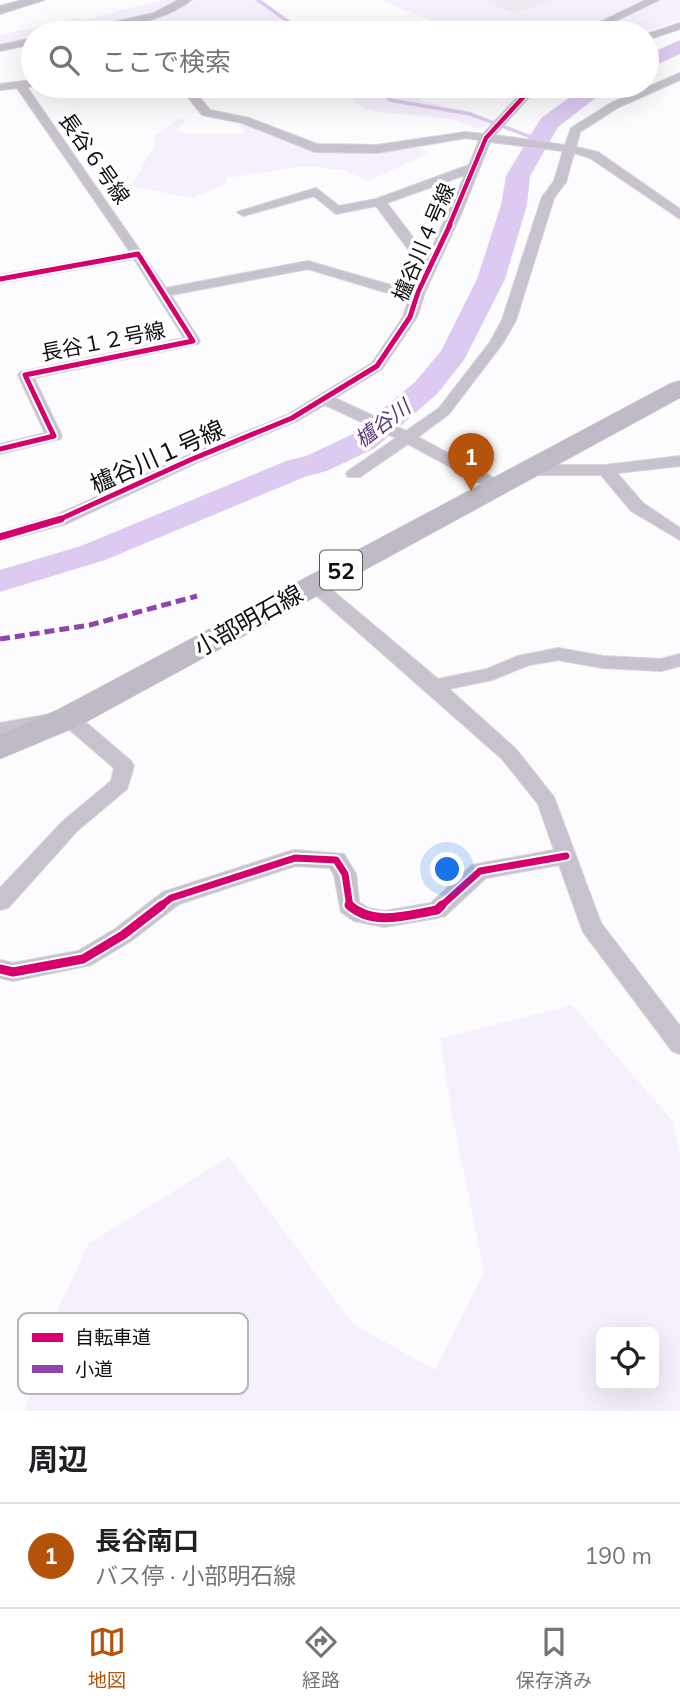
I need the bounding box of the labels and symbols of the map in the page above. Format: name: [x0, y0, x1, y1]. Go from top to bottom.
street label: 長谷６号線: [54, 108, 136, 208]
street label: 櫨谷川４号線: [386, 179, 460, 305]
street label: 長谷１２号線: [39, 316, 167, 366]
water label: 櫨谷川: [349, 392, 417, 452]
street label: 櫨谷川１号線: [85, 413, 229, 499]
pin: 1: [448, 433, 494, 491]
road number: 52: [320, 550, 362, 590]
street label: 小部明石線: [188, 578, 308, 662]
your location: [430, 852, 464, 886]
legend: [18, 1313, 248, 1394]
text: 自転車道: [75, 1325, 151, 1349]
text: 小道: [75, 1357, 113, 1381]

